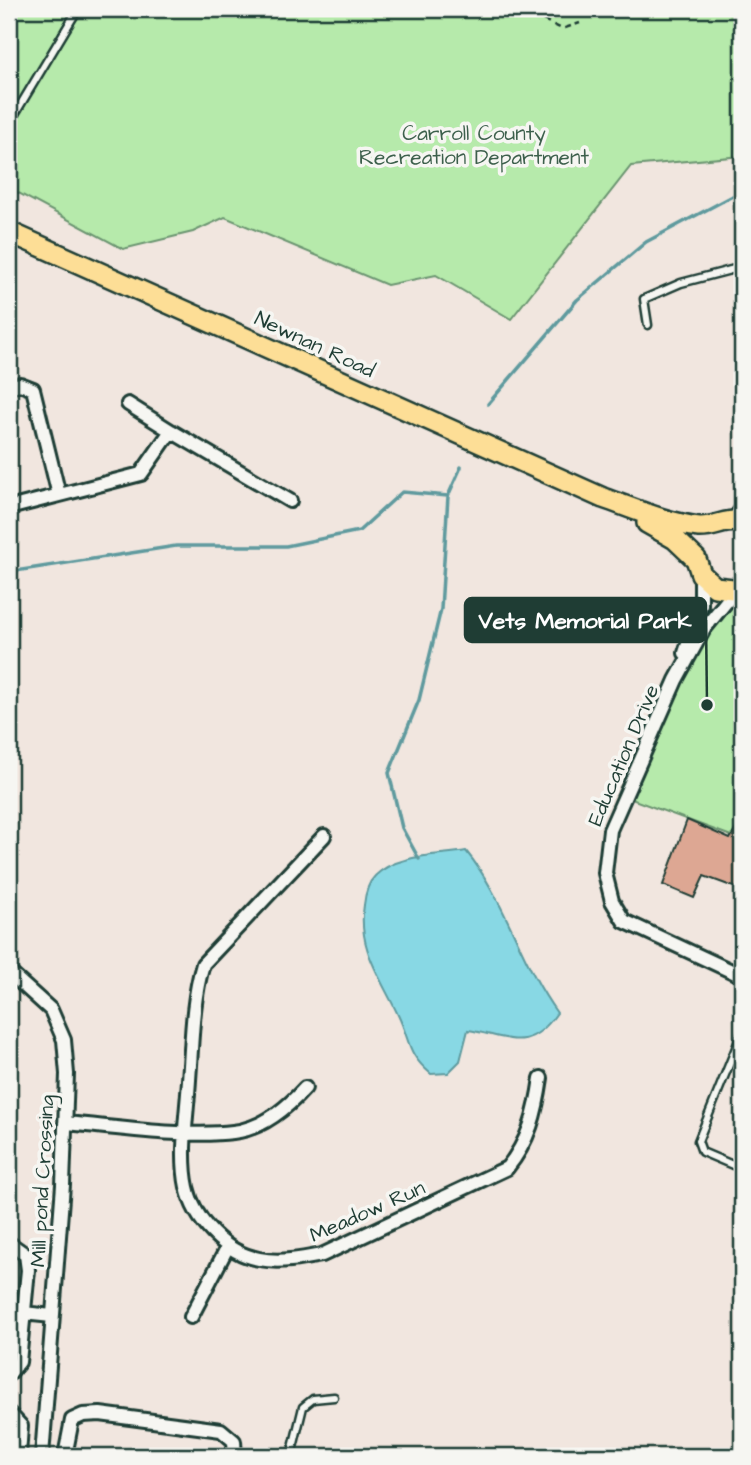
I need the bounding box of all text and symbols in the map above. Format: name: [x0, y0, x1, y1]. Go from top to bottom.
park label: Carroll County Recreation Department: [359, 119, 589, 173]
street label: Newnan Road: [250, 304, 380, 385]
callout: Vets Memorial Park: [465, 598, 706, 642]
text: Vets Memorial Park: [477, 605, 692, 637]
street label: Education Drive: [581, 680, 666, 830]
street label: Mill pond Crossing: [24, 1094, 64, 1268]
street label: Meadow Run: [305, 1173, 430, 1250]

